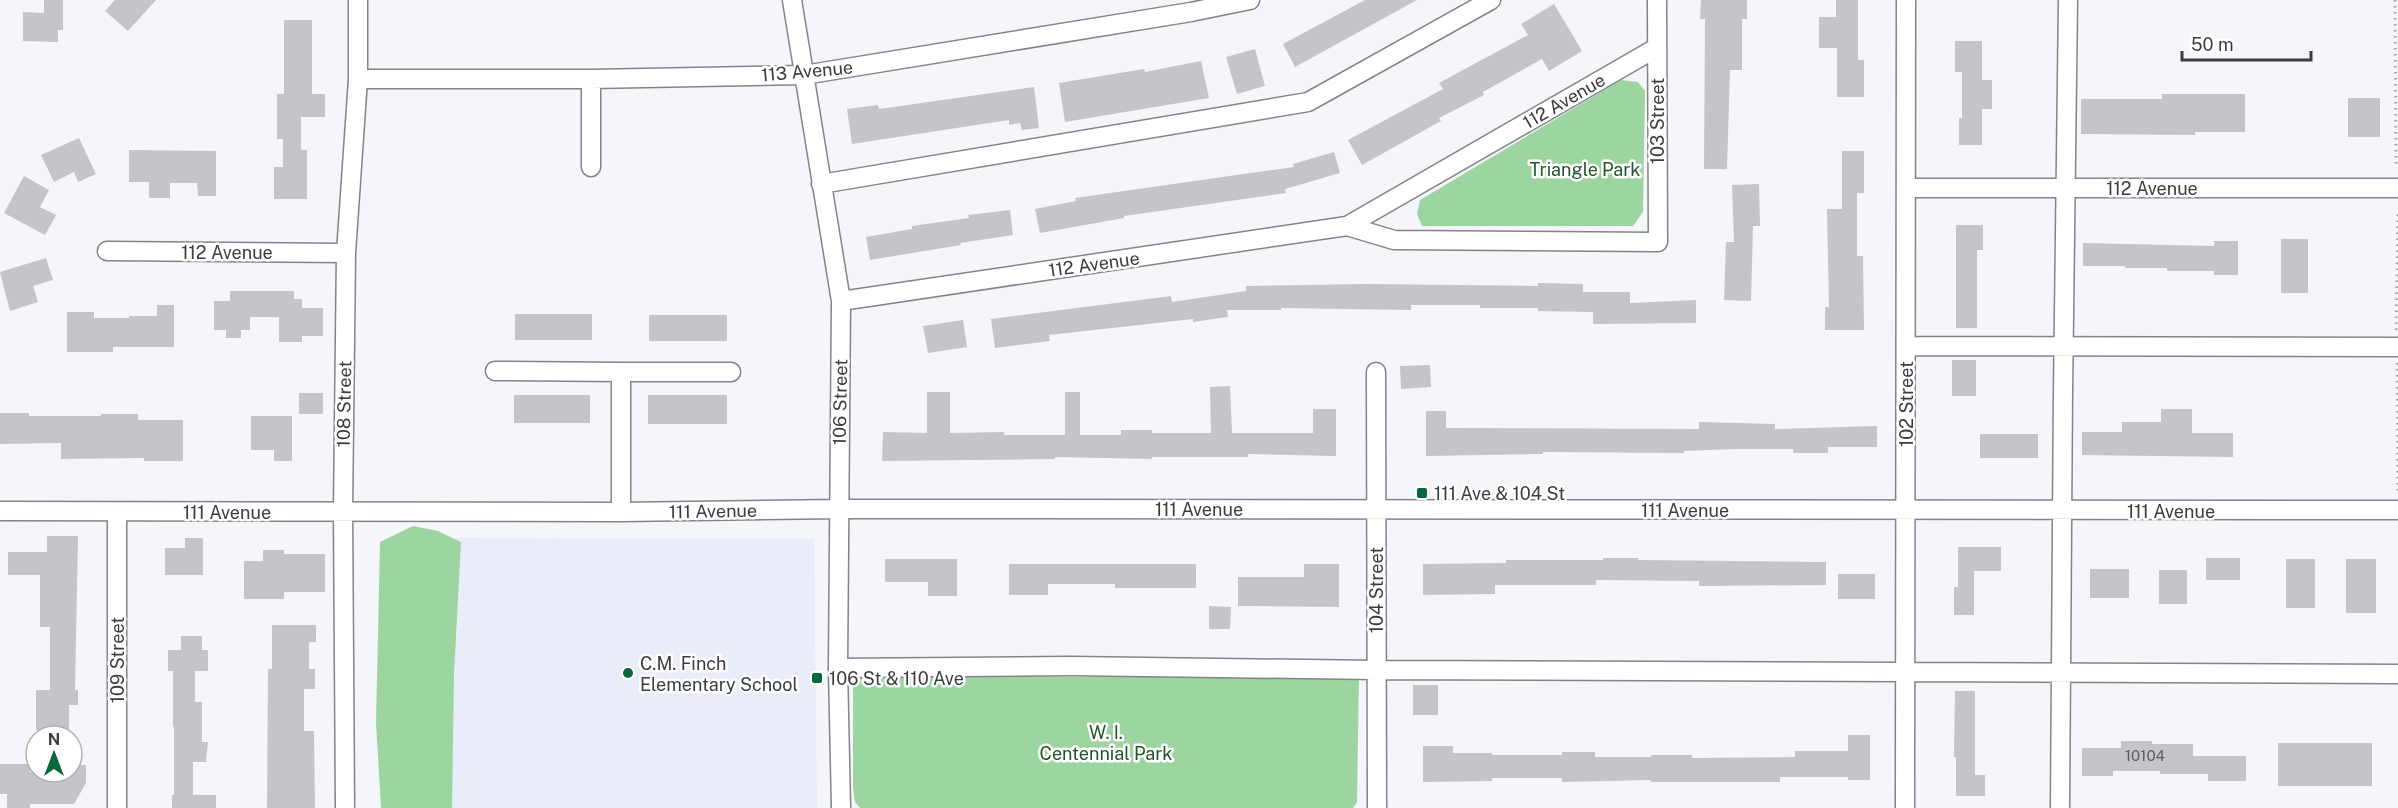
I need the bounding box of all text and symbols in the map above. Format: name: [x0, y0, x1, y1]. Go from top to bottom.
scale bar: [2182, 24, 2311, 62]
text: 50 m: [2191, 34, 2234, 55]
street label: 113 Avenue: [760, 57, 854, 85]
street label: 112 Avenue: [1519, 69, 1609, 133]
street label: 103 Street: [1647, 78, 1668, 164]
park label: Triangle Park: [1530, 159, 1640, 180]
street label: 112 Avenue: [2106, 178, 2198, 199]
street label: 112 Avenue: [181, 242, 273, 263]
street label: 112 Avenue: [1047, 247, 1141, 281]
street label: 106 Street: [829, 359, 851, 445]
street label: 108 Street: [333, 360, 355, 448]
street label: 102 Street: [1896, 361, 1917, 447]
place label: 111 Ave & 104 St: [1434, 483, 1565, 504]
marker: 111 Ave & 104 St: [1415, 486, 1429, 500]
street label: 111 Avenue: [1155, 499, 1243, 520]
street label: 111 Avenue: [669, 500, 757, 522]
street label: 111 Avenue: [1641, 500, 1729, 521]
street label: 111 Avenue: [2127, 501, 2215, 522]
street label: 111 Avenue: [183, 502, 271, 523]
street label: 104 Street: [1366, 547, 1387, 633]
street label: 109 Street: [107, 617, 128, 703]
place label: C.M. Finch Elementary School: [640, 653, 798, 695]
marker: C.M. Finch Elementary School: [621, 666, 635, 680]
place label: 106 St & 110 Ave: [829, 668, 964, 689]
marker: 106 St & 110 Ave: [810, 671, 824, 685]
park label: W. I. Centennial Park: [1040, 722, 1172, 764]
north arrow: [24, 724, 84, 784]
text: N: [48, 730, 60, 749]
house number: 10104: [2125, 747, 2165, 764]

